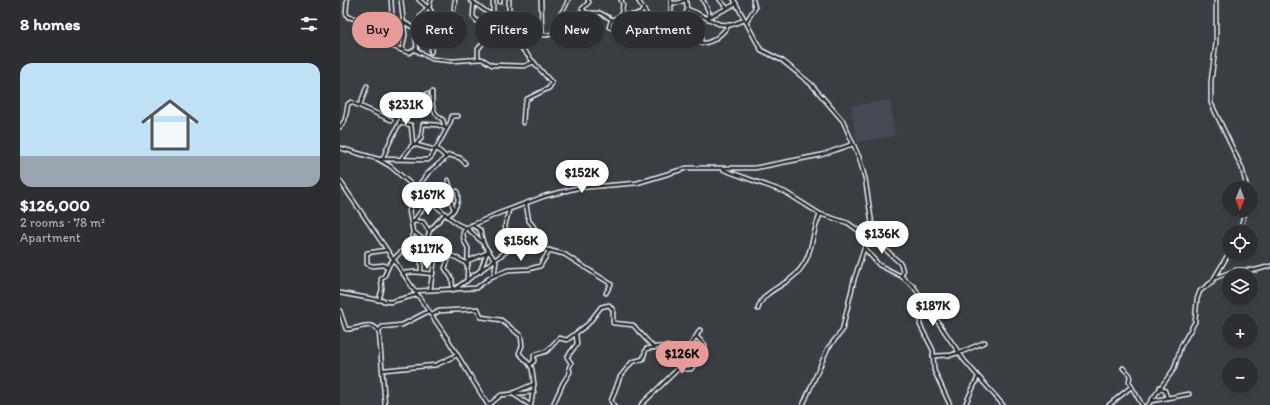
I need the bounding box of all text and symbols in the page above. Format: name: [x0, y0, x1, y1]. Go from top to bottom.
chip: Buy: [352, 12, 403, 48]
chip: Rent: [411, 12, 467, 48]
chip: Filters: [475, 12, 542, 48]
chip: New: [550, 12, 604, 48]
chip: Apartment: [612, 12, 705, 48]
icon: filters: [298, 13, 320, 35]
text: 8 homes: [20, 14, 80, 34]
icon: home: [134, 89, 206, 161]
pin: $231K: [378, 92, 434, 126]
text: $231K: [389, 97, 423, 112]
pin: $152K: [554, 160, 610, 194]
text: $152K: [565, 165, 599, 180]
north arrow: [1222, 181, 1258, 217]
map controls: [1222, 181, 1258, 393]
pin: $167K: [400, 182, 456, 216]
text: $167K: [411, 187, 445, 202]
text: $126,000: [20, 195, 90, 215]
text: 2 rooms · 78 m²: [20, 215, 105, 230]
pin: $136K: [854, 221, 910, 255]
button: locate: [1222, 225, 1258, 261]
text: $136K: [865, 226, 899, 241]
pin: $156K: [493, 228, 549, 262]
text: Apartment: [20, 230, 81, 245]
text: $156K: [504, 233, 538, 248]
pin: $117K: [399, 236, 455, 270]
text: $117K: [410, 241, 444, 256]
button: layers: [1222, 269, 1258, 305]
pin: $187K: [905, 293, 961, 327]
text: $187K: [916, 298, 950, 313]
button: +: [1222, 313, 1258, 349]
pin: $126K: [654, 341, 710, 375]
text: $126K: [665, 346, 699, 361]
button: −: [1222, 357, 1258, 393]

